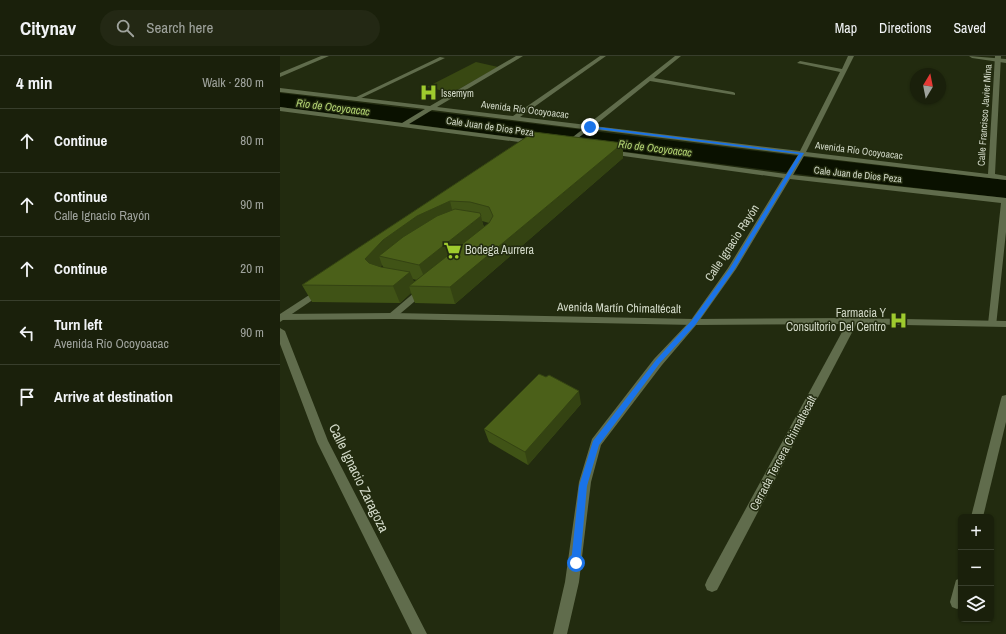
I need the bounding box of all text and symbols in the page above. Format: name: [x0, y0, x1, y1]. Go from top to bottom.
search box: [100, 10, 380, 46]
text: Citynav: [20, 15, 76, 41]
icon: search: [114, 17, 136, 39]
text: Search here: [146, 17, 213, 38]
text: Map: [835, 19, 857, 37]
text: Directions: [879, 19, 931, 37]
text: Saved: [953, 19, 986, 37]
street label: Calle Francisco Javier Mina: [974, 63, 995, 166]
north arrow: [910, 68, 946, 104]
text: 4 min: [16, 71, 52, 94]
text: Walk · 280 m: [202, 74, 264, 91]
hospital icon: Issemym: [418, 83, 438, 103]
place label: Issemym: [441, 87, 474, 100]
water label: Rio de Ocoyoacac: [295, 96, 371, 119]
street label: Avenida Río Ocoyoacac: [479, 98, 570, 121]
street label: Cale Juan de Dios Peza: [445, 114, 535, 139]
route end: [581, 118, 599, 136]
icon: ahead: [16, 130, 38, 152]
text: Continue: [54, 130, 107, 151]
text: 80 m: [240, 132, 264, 149]
water label: Rio de Ocoyoacac: [617, 137, 693, 160]
street label: Avenida Río Ocoyoacac: [813, 139, 904, 162]
street label: Cale Juan de Dios Peza: [813, 163, 903, 186]
text: Continue: [54, 186, 107, 207]
icon: ahead: [16, 194, 38, 216]
text: 90 m: [240, 196, 264, 213]
street label: Calle Ignacio Rayón: [701, 201, 763, 285]
text: Calle Ignacio Rayón: [54, 207, 150, 224]
supermarket icon: Bodega Aurrera: [442, 240, 462, 260]
place label: Bodega Aurrera: [465, 242, 534, 258]
icon: ahead: [16, 258, 38, 280]
text: Continue: [54, 258, 107, 279]
text: 20 m: [240, 260, 264, 277]
street label: Avenida Martín Chimaltécalt: [556, 299, 681, 317]
place label: Farmacia Y Consultorio Del Centro: [786, 305, 886, 335]
hospital icon: Farmacia Y Consultorio Del Centro: [889, 310, 909, 330]
text: Turn left: [54, 314, 102, 335]
icon: left: [16, 322, 38, 344]
text: 90 m: [240, 324, 264, 341]
text: Avenida Río Ocoyoacac: [54, 335, 169, 352]
icon: arrive: [16, 386, 38, 408]
text: Arrive at destination: [54, 386, 173, 407]
street label: Cerrada Tercera Chimaltecalt: [746, 392, 820, 513]
street label: Calle Ignacio Zaragoza: [325, 421, 393, 536]
map controls: [958, 514, 994, 622]
button: +: [958, 514, 994, 550]
button: −: [958, 550, 994, 586]
route start: [567, 554, 585, 572]
button: layers: [958, 586, 994, 622]

